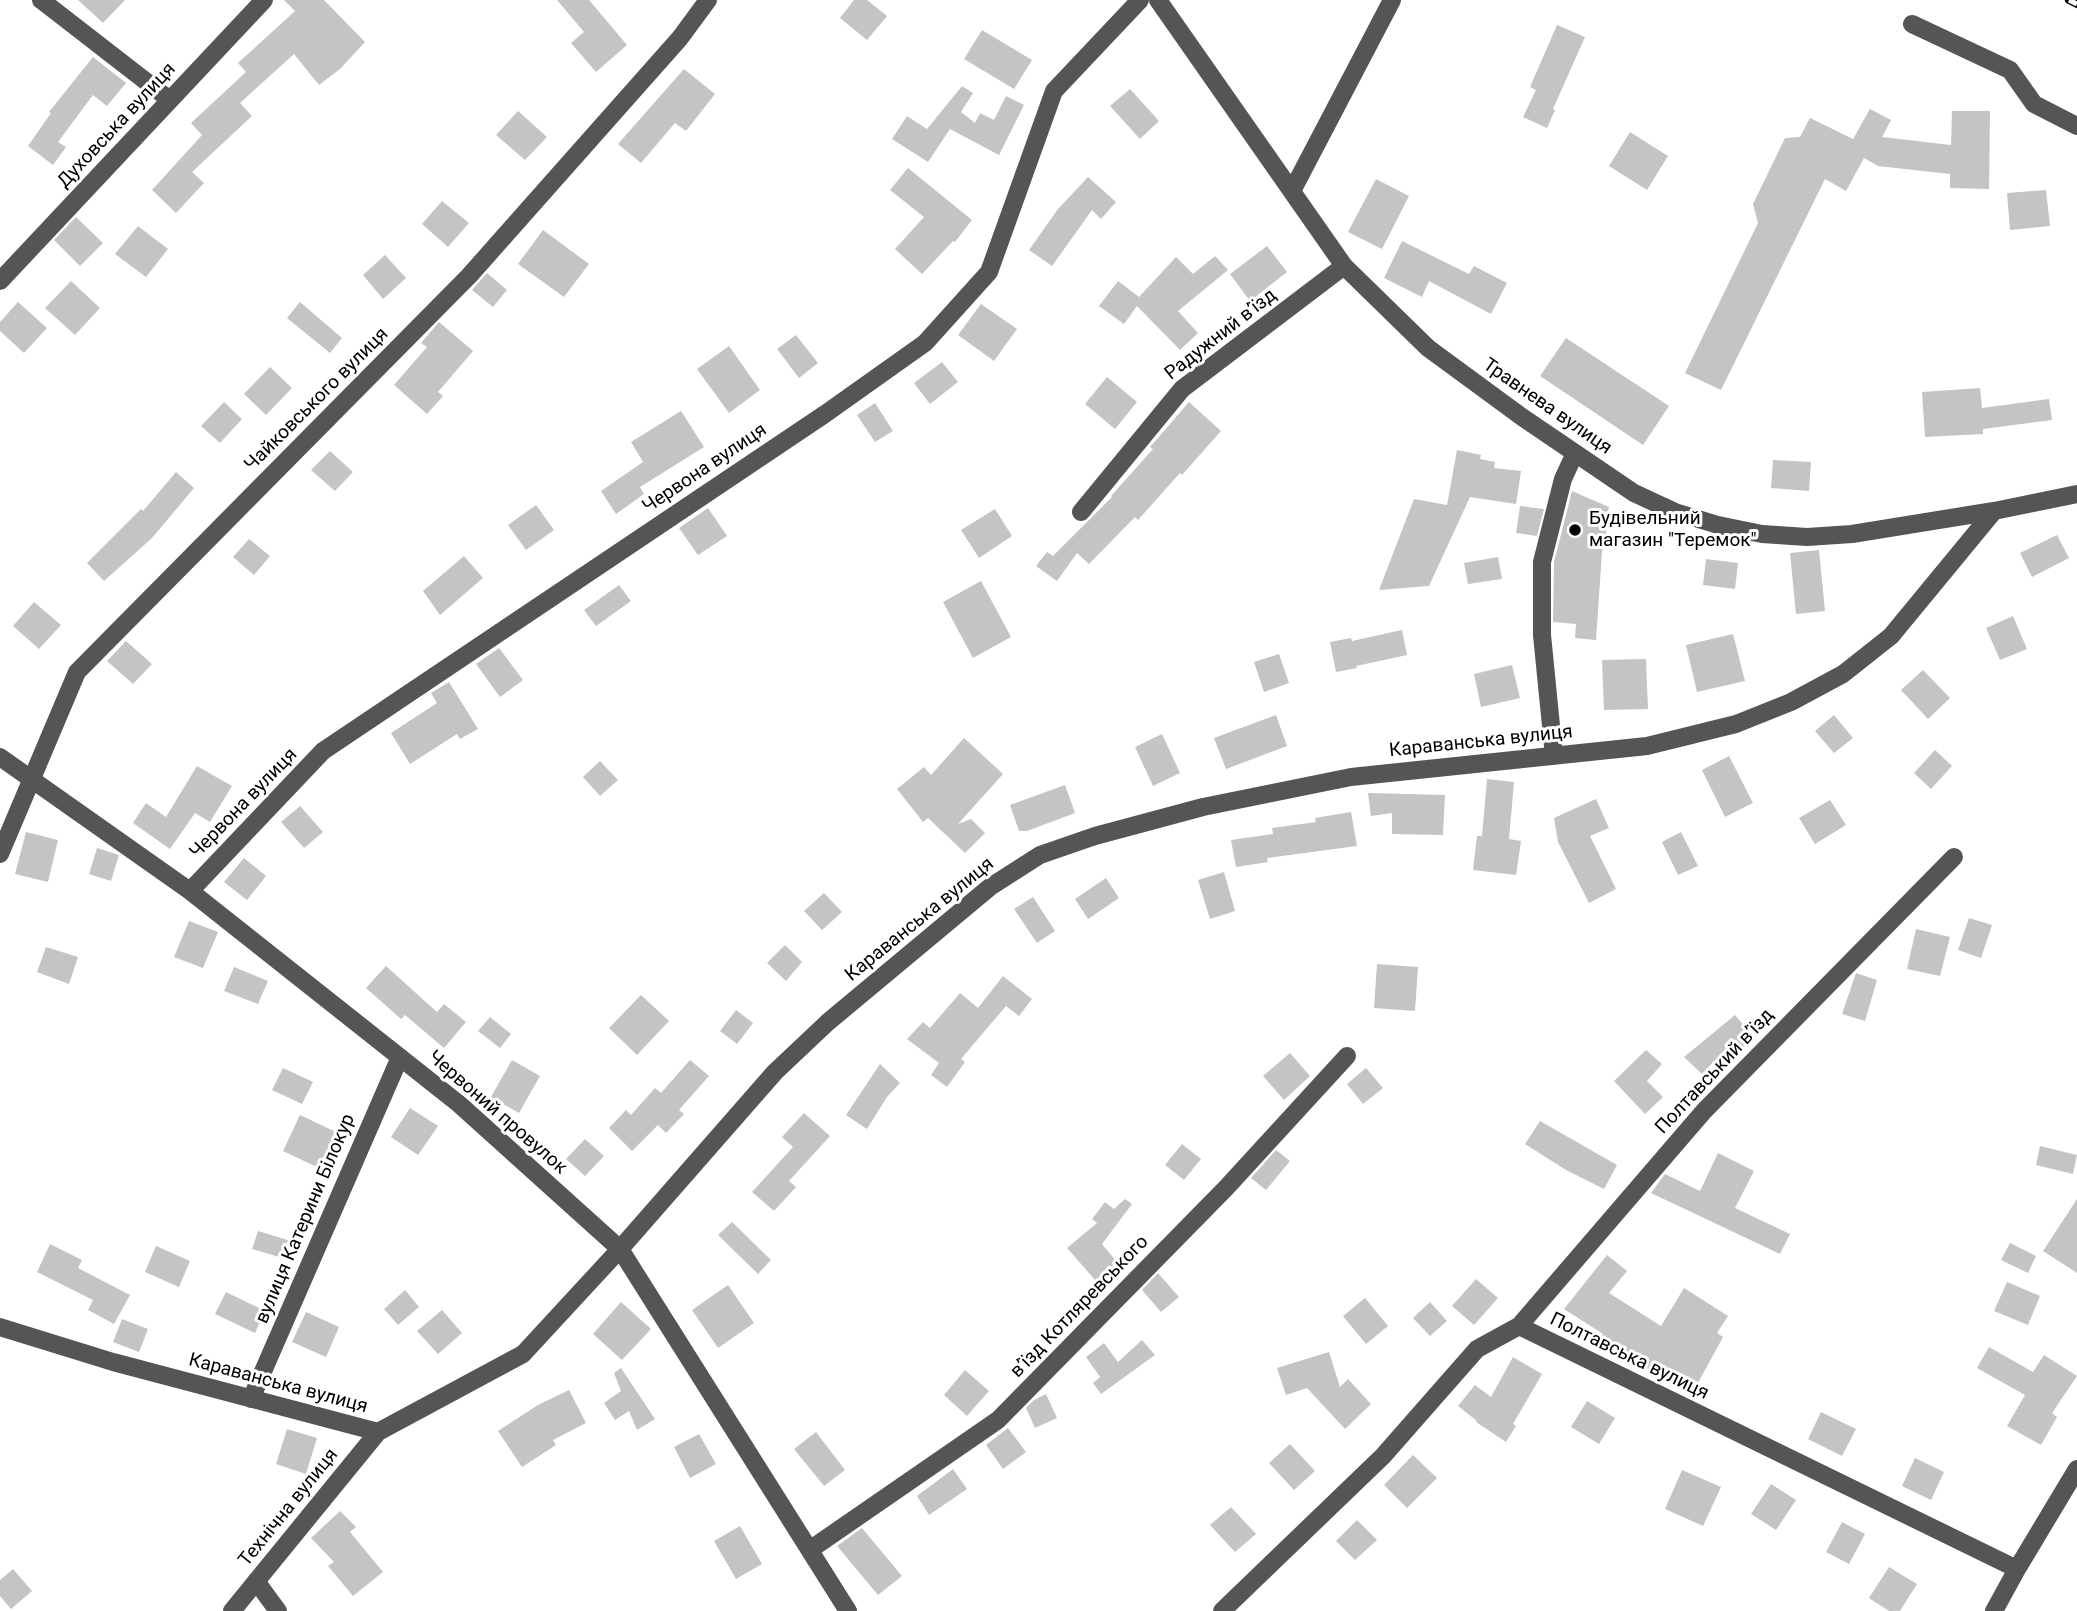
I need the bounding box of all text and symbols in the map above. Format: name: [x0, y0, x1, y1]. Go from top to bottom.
street label: Духовська вулиця: [53, 59, 181, 193]
street label: Радужний в’їзд: [1161, 284, 1281, 386]
street label: Чайковського вулиця: [240, 323, 394, 477]
street label: Травнева вулиця: [1478, 354, 1616, 460]
street label: Червона вулиця: [639, 419, 771, 519]
place label: Будівельний магазин "Теремок": [1589, 508, 1757, 552]
marker: Будівельний магазин "Теремок": [1567, 522, 1583, 538]
street label: Караванська вулиця: [1388, 721, 1574, 763]
street label: Червона вулиця: [186, 744, 302, 864]
street label: Караванська вулиця: [841, 853, 999, 987]
street label: Полтавський в’їзд: [1651, 1005, 1779, 1139]
street label: Червоний провулок: [423, 1046, 571, 1180]
street label: вулиця Катерини Білокур: [251, 1111, 361, 1327]
street label: в’їзд Котляревського: [1006, 1231, 1154, 1383]
street label: Полтавська вулиця: [1546, 1309, 1712, 1405]
street label: Караванська вулиця: [186, 1349, 370, 1419]
street label: Технічна вулиця: [235, 1444, 343, 1572]

